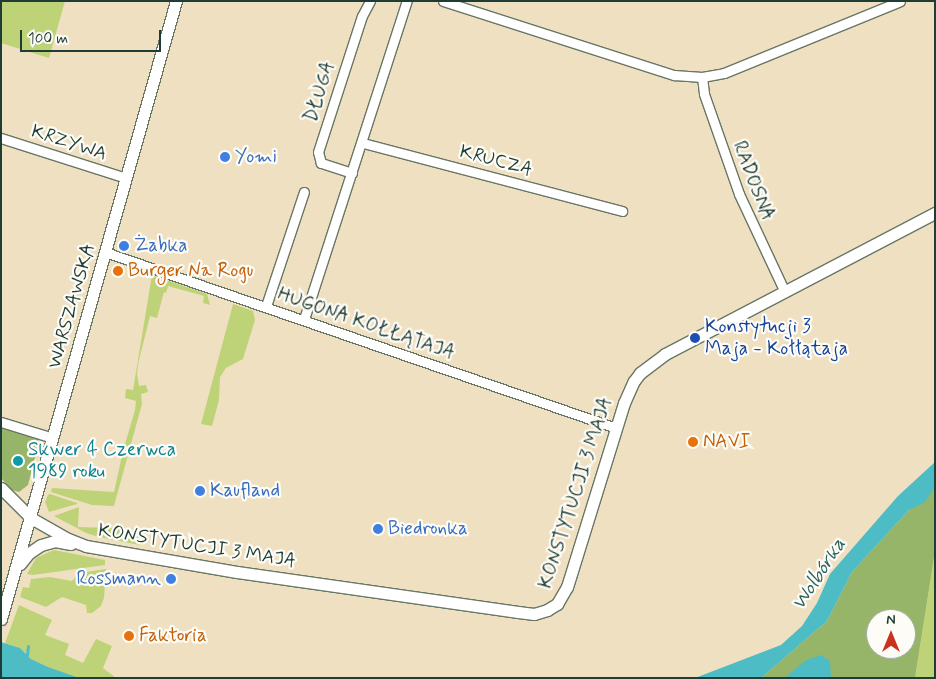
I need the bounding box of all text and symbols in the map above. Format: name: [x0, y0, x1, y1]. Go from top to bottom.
scale bar: [22, 20, 164, 52]
text: 100 m: [28, 29, 68, 49]
street label: DŁUGA: [300, 59, 340, 125]
street label: KRZYWA: [28, 120, 110, 166]
street label: RADOSNA: [727, 138, 779, 224]
street label: KRUCZA: [457, 140, 535, 182]
place label: Yomi: [235, 146, 277, 168]
marker: Yomi: [219, 151, 231, 163]
place label: Żabka: [134, 235, 187, 257]
marker: Żabka: [118, 240, 130, 252]
street label: WARSZAWSKA: [43, 241, 101, 371]
place label: Burger Na Rogu: [128, 260, 250, 282]
marker: Burger Na Rogu: [112, 265, 124, 277]
street label: HUGONA KOŁŁĄTAJA: [275, 283, 457, 365]
place label: Konstytucji 3 Maja - Kołłątaja: [705, 316, 848, 360]
marker: Konstytucji 3 Maja - Kołłątaja: [689, 332, 701, 344]
street label: KONSTYTUCJI 3 MAJA: [534, 395, 618, 591]
place label: NAVI: [703, 431, 750, 453]
marker: NAVI: [687, 436, 699, 448]
place label: Skwer 4 Czerwca 1989 roku: [28, 439, 176, 483]
marker: Skwer 4 Czerwca 1989 roku: [12, 455, 24, 467]
place label: Kaufland: [210, 480, 280, 502]
marker: Kaufland: [194, 485, 206, 497]
place label: Biedronka: [388, 518, 468, 540]
street label: KONSTYTUCJI 3 MAJA: [97, 519, 297, 573]
marker: Biedronka: [372, 523, 384, 535]
water label: Wolbórka: [787, 534, 851, 614]
place label: Rossmann: [77, 568, 161, 590]
marker: Rossmann: [165, 573, 177, 585]
north arrow: [866, 609, 916, 659]
text: N: [886, 611, 896, 629]
place label: Faktoria: [139, 625, 207, 647]
marker: Faktoria: [123, 630, 135, 642]

